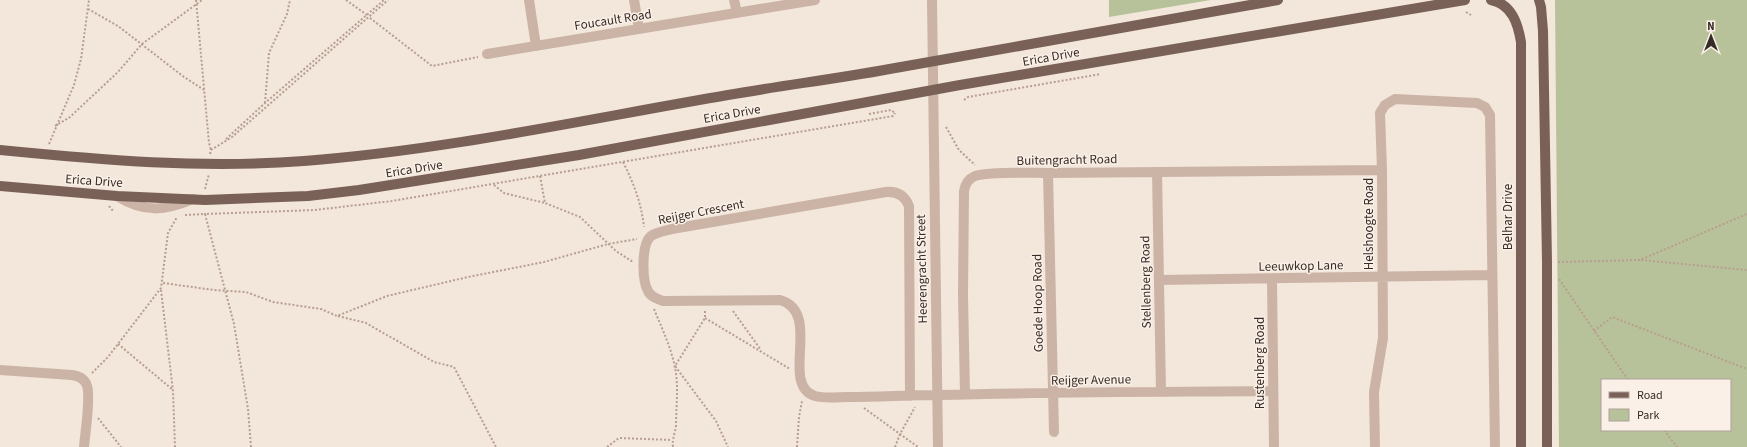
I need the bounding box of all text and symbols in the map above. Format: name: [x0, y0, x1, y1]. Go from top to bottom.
street label: Foucault Road: [573, 5, 653, 35]
north arrow: [1691, 16, 1731, 56]
text: N: [1707, 19, 1715, 34]
street label: Erica Drive: [1021, 43, 1081, 71]
street label: Erica Drive: [702, 100, 762, 128]
street label: Buitengracht Road: [1016, 150, 1118, 170]
street label: Erica Drive: [384, 156, 444, 182]
street label: Erica Drive: [65, 170, 123, 192]
street label: Helshoogte Road: [1360, 178, 1378, 270]
street label: Belhar Drive: [1499, 184, 1517, 250]
street label: Reijger Crescent: [656, 195, 746, 229]
street label: Heerengracht Street: [912, 214, 932, 324]
street label: Stellenberg Road: [1136, 236, 1156, 328]
street label: Goede Hoop Road: [1028, 254, 1048, 352]
street label: Leeuwkop Lane: [1258, 256, 1344, 276]
street label: Rustenberg Road: [1251, 317, 1269, 409]
street label: Reijger Avenue: [1051, 370, 1131, 390]
legend: [1601, 379, 1731, 431]
text: Road: [1637, 387, 1663, 404]
text: Park: [1637, 407, 1659, 424]

